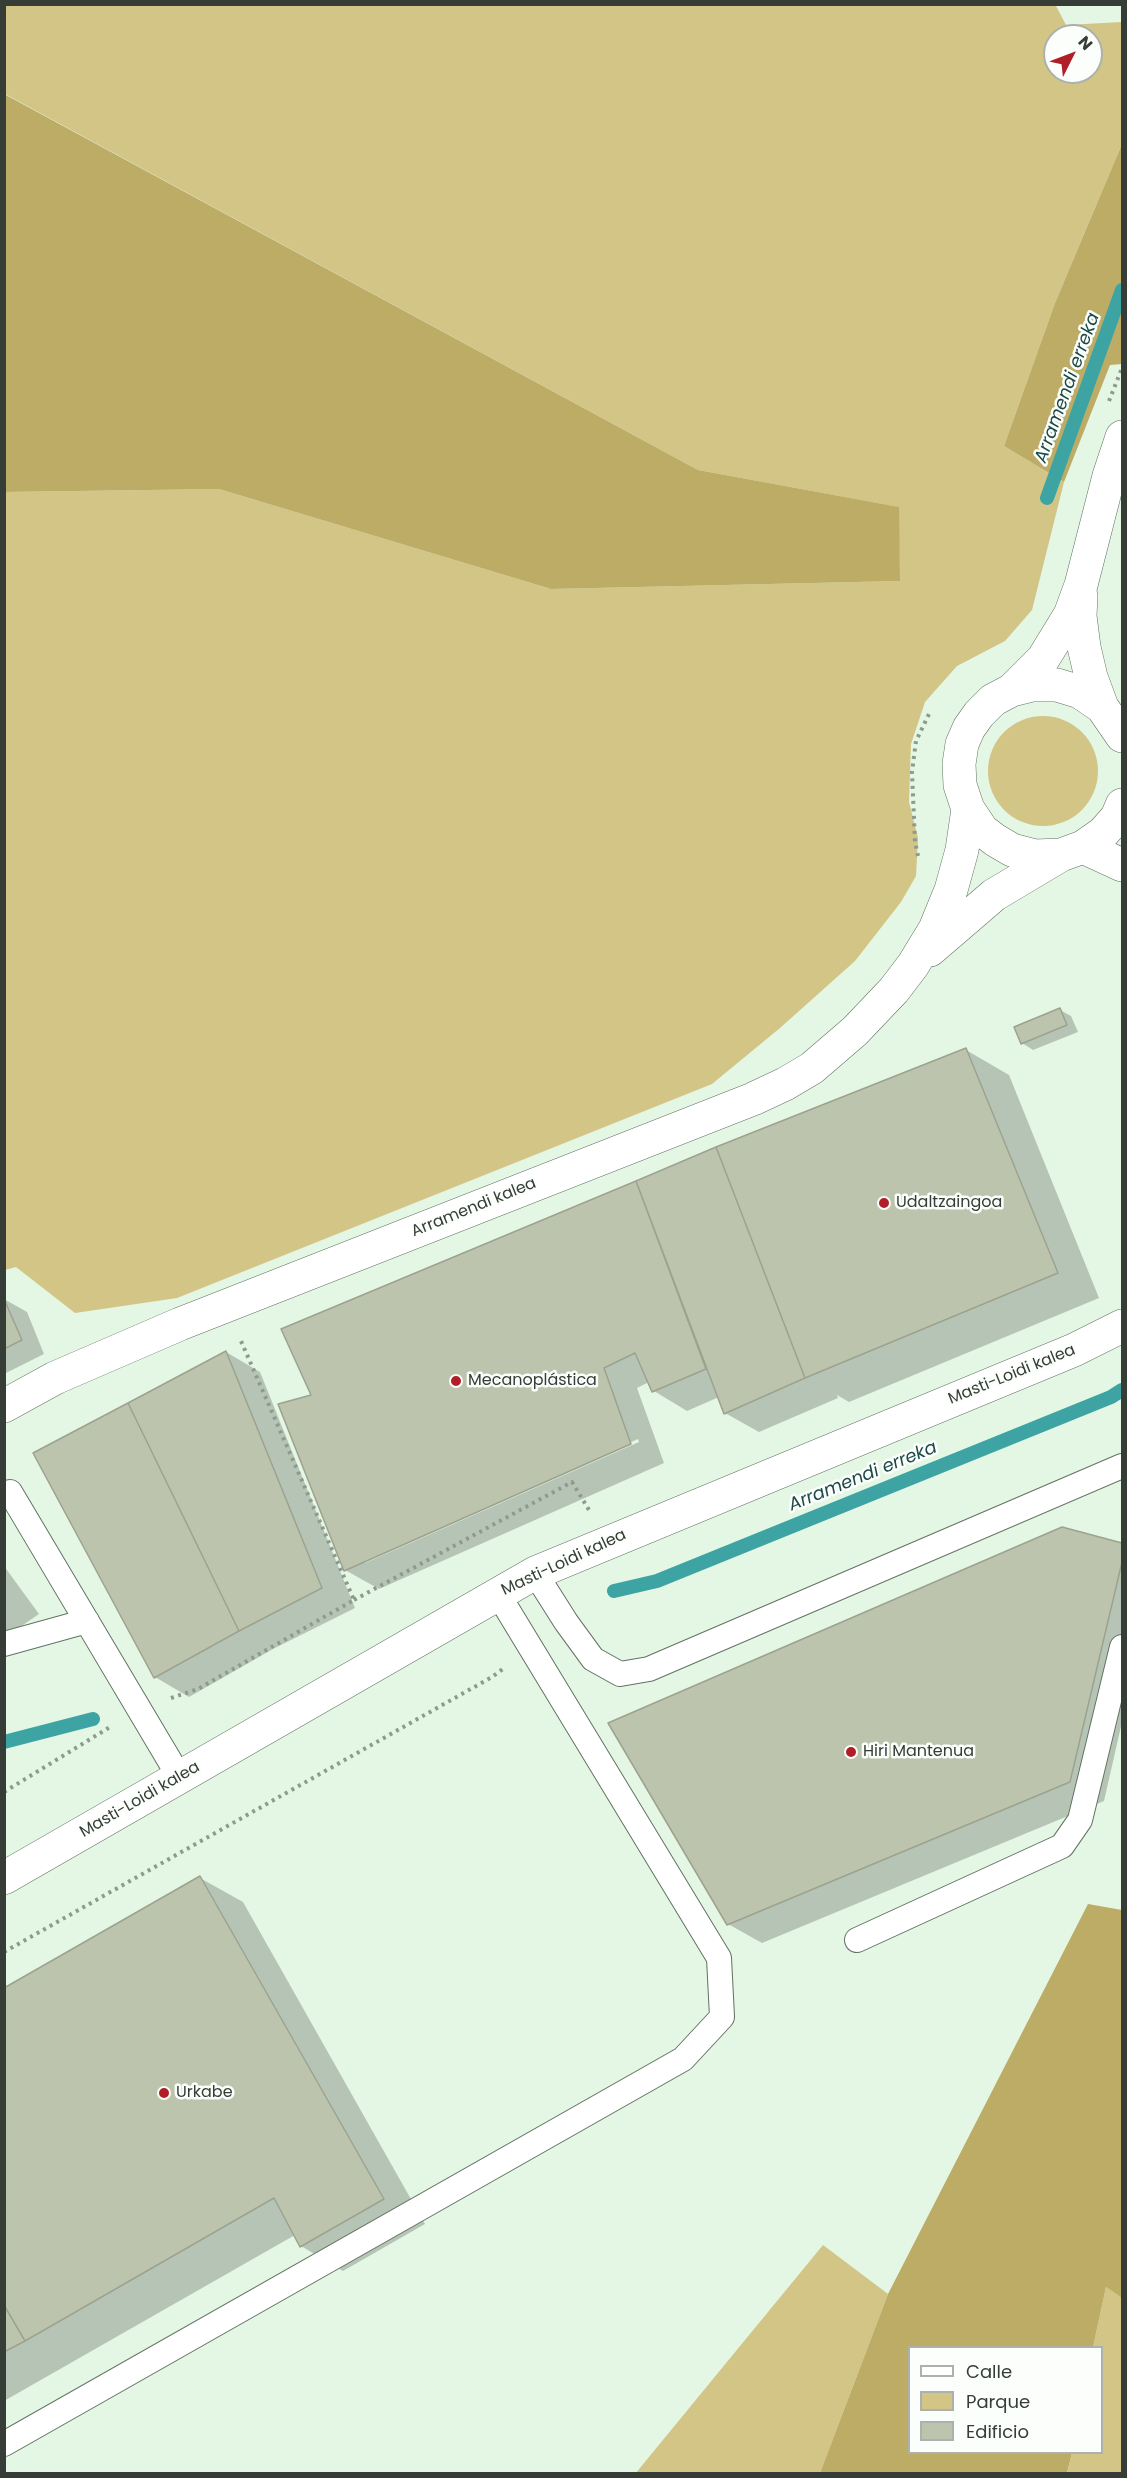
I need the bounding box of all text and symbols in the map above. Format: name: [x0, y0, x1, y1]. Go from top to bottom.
north arrow: [1043, 24, 1103, 84]
text: N: [1073, 31, 1098, 55]
water label: Arramendi erreka: [1031, 310, 1105, 466]
street label: Arramendi kalea: [409, 1174, 539, 1242]
place label: Udaltzaingoa: [896, 1193, 1002, 1213]
marker: Udaltzaingoa: [877, 1196, 891, 1210]
street label: Masti-Loidi kalea: [946, 1341, 1078, 1409]
place label: Mecanoplástica: [468, 1371, 597, 1391]
marker: Mecanoplástica: [449, 1374, 463, 1388]
water label: Arramendi erreka: [786, 1437, 940, 1517]
street label: Masti-Loidi kalea: [499, 1526, 629, 1600]
place label: Hiri Mantenua: [863, 1742, 974, 1762]
marker: Hiri Mantenua: [844, 1745, 858, 1759]
street label: Masti-Loidi kalea: [77, 1758, 203, 1842]
place label: Urkabe: [176, 2083, 233, 2103]
marker: Urkabe: [157, 2086, 171, 2100]
legend: [908, 2346, 1103, 2454]
text: Calle: [966, 2359, 1012, 2384]
text: Parque: [966, 2389, 1030, 2414]
text: Edificio: [966, 2419, 1029, 2444]

